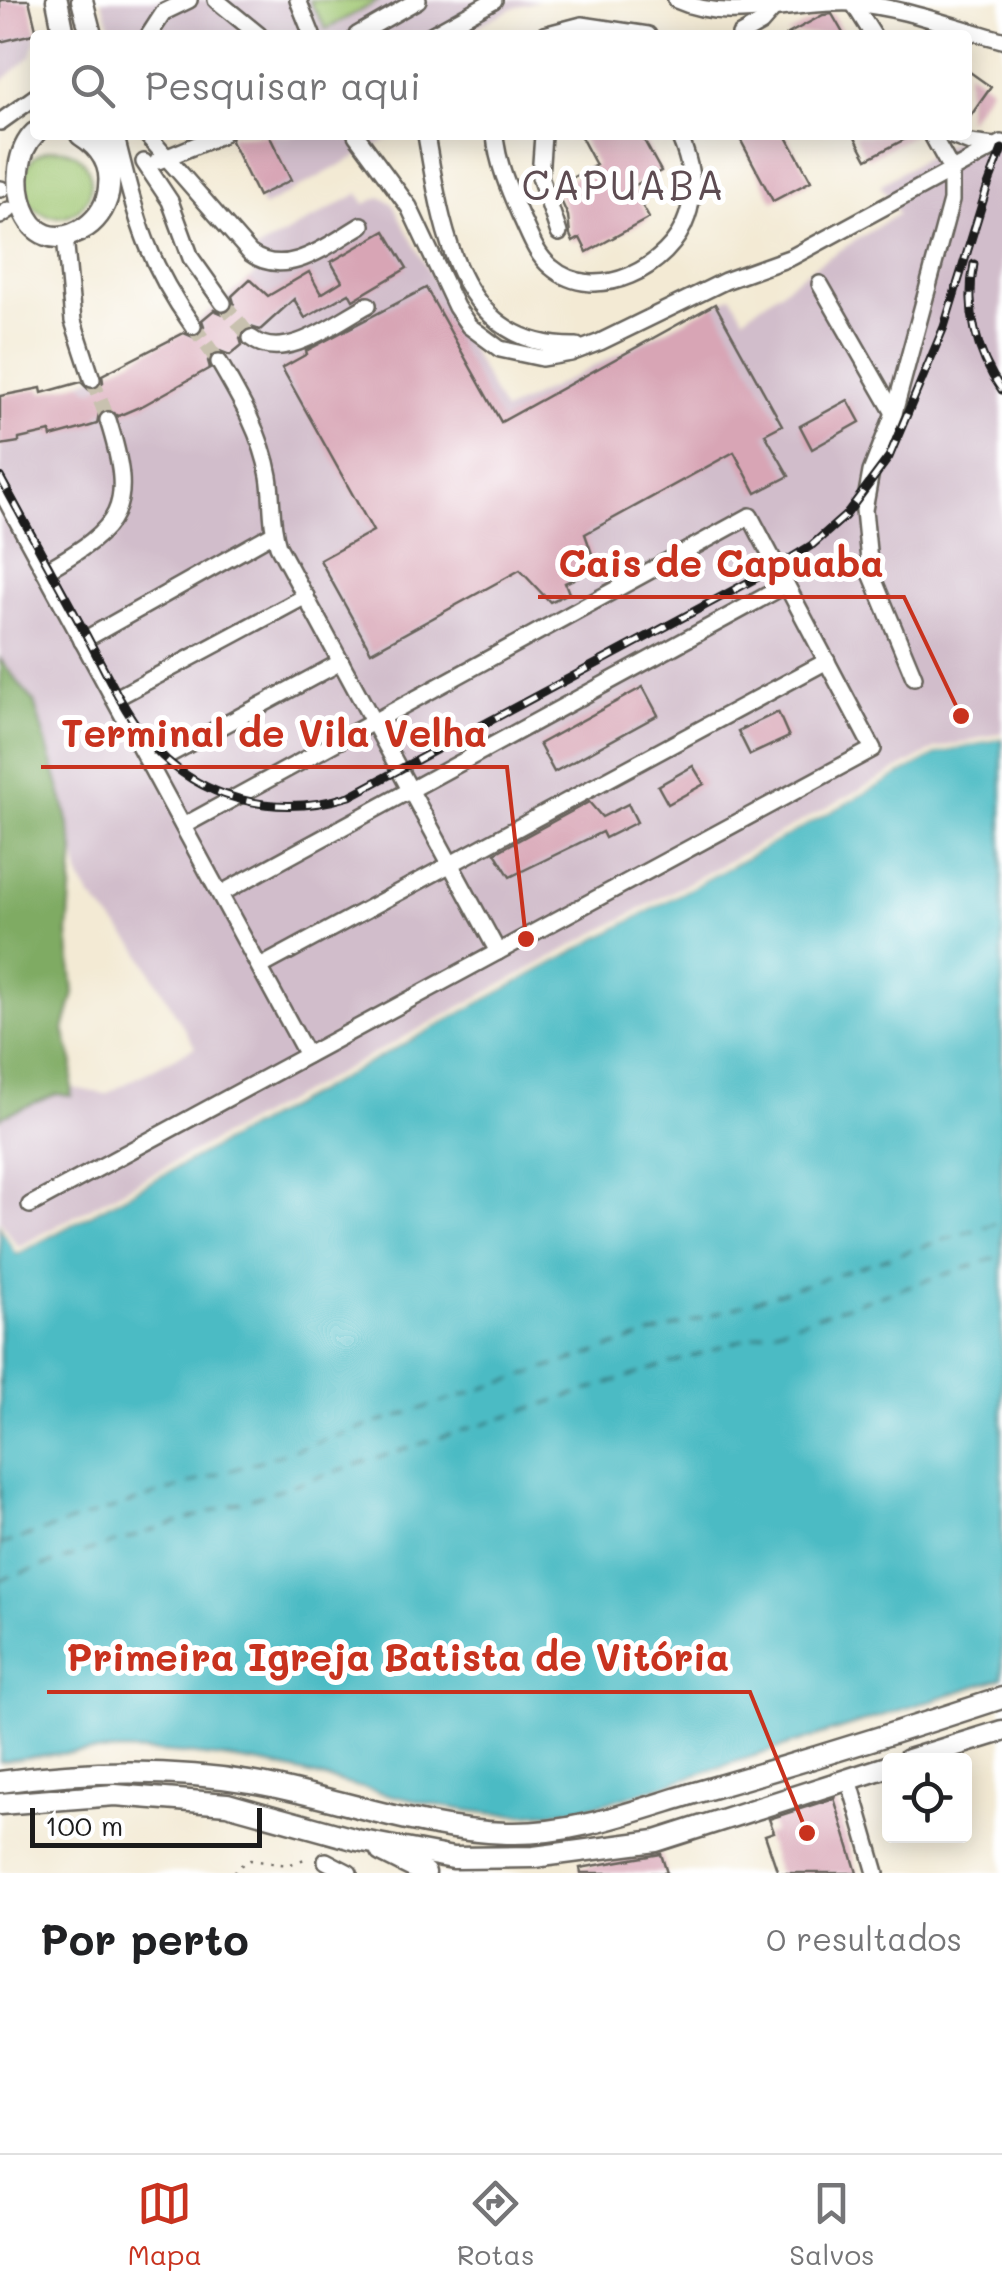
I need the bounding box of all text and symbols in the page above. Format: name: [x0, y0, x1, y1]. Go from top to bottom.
search box: [30, 30, 972, 140]
icon: search: [65, 58, 120, 113]
text: Pesquisar aqui: [145, 60, 421, 110]
district label: CAPUABA: [521, 158, 727, 210]
callout: Cais de Capuaba: [538, 529, 904, 597]
text: Cais de Capuaba: [558, 537, 884, 587]
callout: Terminal de Vila Velha: [41, 699, 507, 767]
text: Terminal de Vila Velha: [61, 707, 487, 757]
callout: Primeira Igreja Batista de Vitória: [47, 1624, 750, 1692]
text: Primeira Igreja Batista de Vitória: [67, 1631, 729, 1681]
map controls: [882, 1753, 972, 1843]
button: locate: [882, 1753, 972, 1843]
scale bar: [30, 1803, 262, 1848]
text: 100 m: [45, 1807, 123, 1843]
text: Por perto: [40, 1911, 249, 1966]
text: 0 resultados: [766, 1917, 962, 1959]
tab: Mapa: [127, 2176, 202, 2272]
tab: Rotas: [457, 2176, 535, 2272]
tab: Salvos: [789, 2176, 875, 2272]

